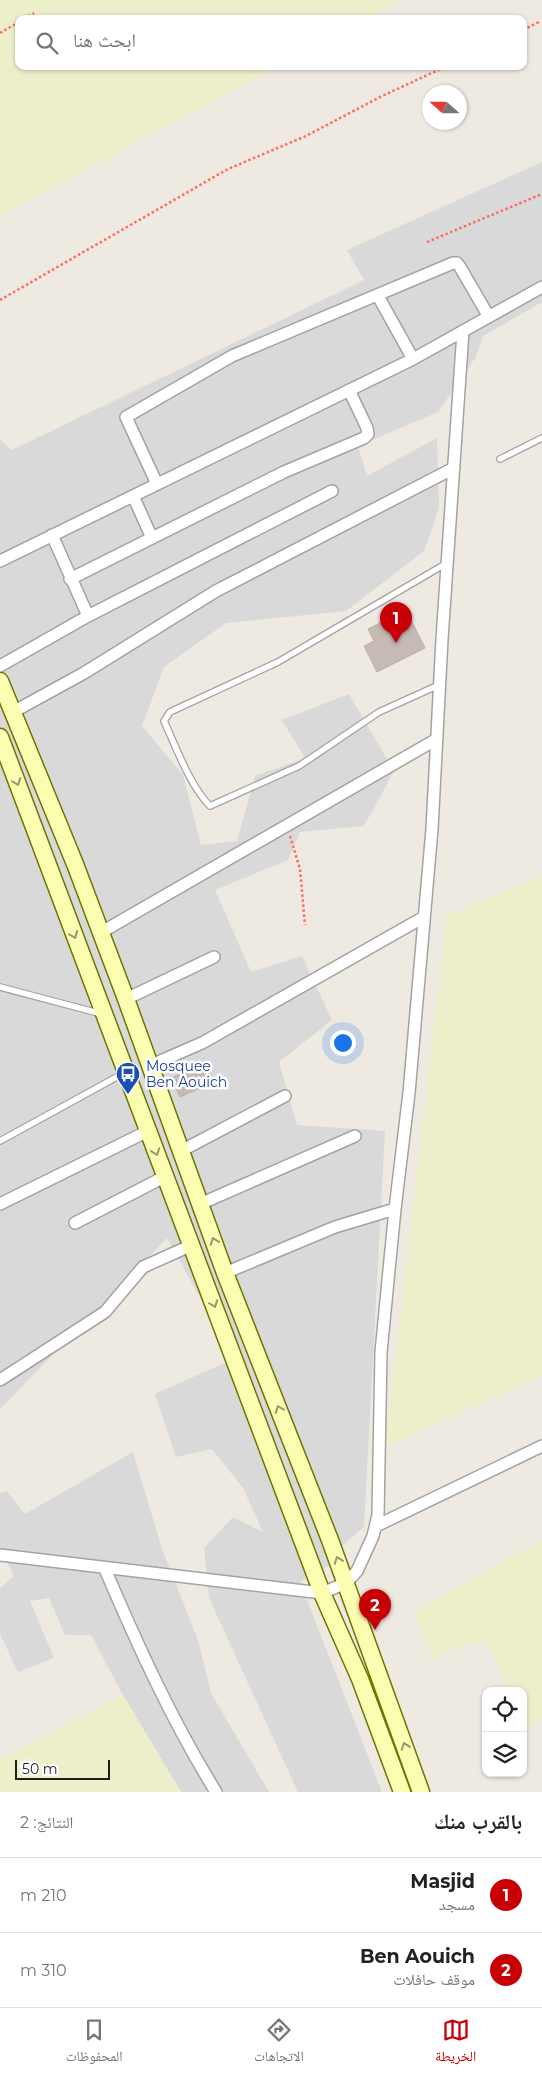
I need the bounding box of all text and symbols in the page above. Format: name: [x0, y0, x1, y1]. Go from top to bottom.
search box: [15, 15, 527, 70]
icon: search: [33, 29, 61, 57]
text: ابحث هنا: [73, 29, 136, 52]
north arrow: [422, 85, 467, 130]
pin: 1: [380, 602, 412, 643]
one-way arrow: [11, 778, 21, 786]
one-way arrow: [68, 930, 78, 938]
your location: [330, 1030, 356, 1056]
place label: Mosquee Ben Aouich: [146, 1057, 227, 1091]
bus stop icon: Mosquee Ben Aouich: [115, 1061, 141, 1095]
one-way arrow: [150, 1148, 160, 1156]
one-way arrow: [210, 1237, 220, 1246]
one-way arrow: [208, 1299, 218, 1308]
one-way arrow: [275, 1405, 285, 1414]
one-way arrow: [334, 1557, 344, 1565]
pin: 2: [359, 1589, 391, 1630]
map controls: [482, 1687, 527, 1777]
button: locate: [482, 1687, 527, 1732]
button: layers: [482, 1732, 527, 1777]
one-way arrow: [401, 1742, 411, 1751]
scale bar: [15, 1757, 110, 1780]
text: 50 m: [22, 1760, 58, 1778]
text: بالقرب منك: [434, 1809, 522, 1834]
text: النتائج: 2: [20, 1813, 73, 1832]
text: Masjid: [410, 1870, 475, 1893]
text: 210 m: [20, 1886, 67, 1905]
text: 1: [503, 1886, 509, 1905]
text: مسجد: [439, 1895, 475, 1914]
text: Ben Aouich: [360, 1945, 475, 1968]
text: 310 m: [20, 1961, 67, 1980]
text: 2: [501, 1961, 511, 1980]
text: موقف حافلات: [393, 1970, 475, 1989]
tab: المحفوظات: [66, 2016, 123, 2070]
tab: الاتجاهات: [254, 2016, 304, 2070]
tab: الخريطة: [435, 2016, 476, 2070]

